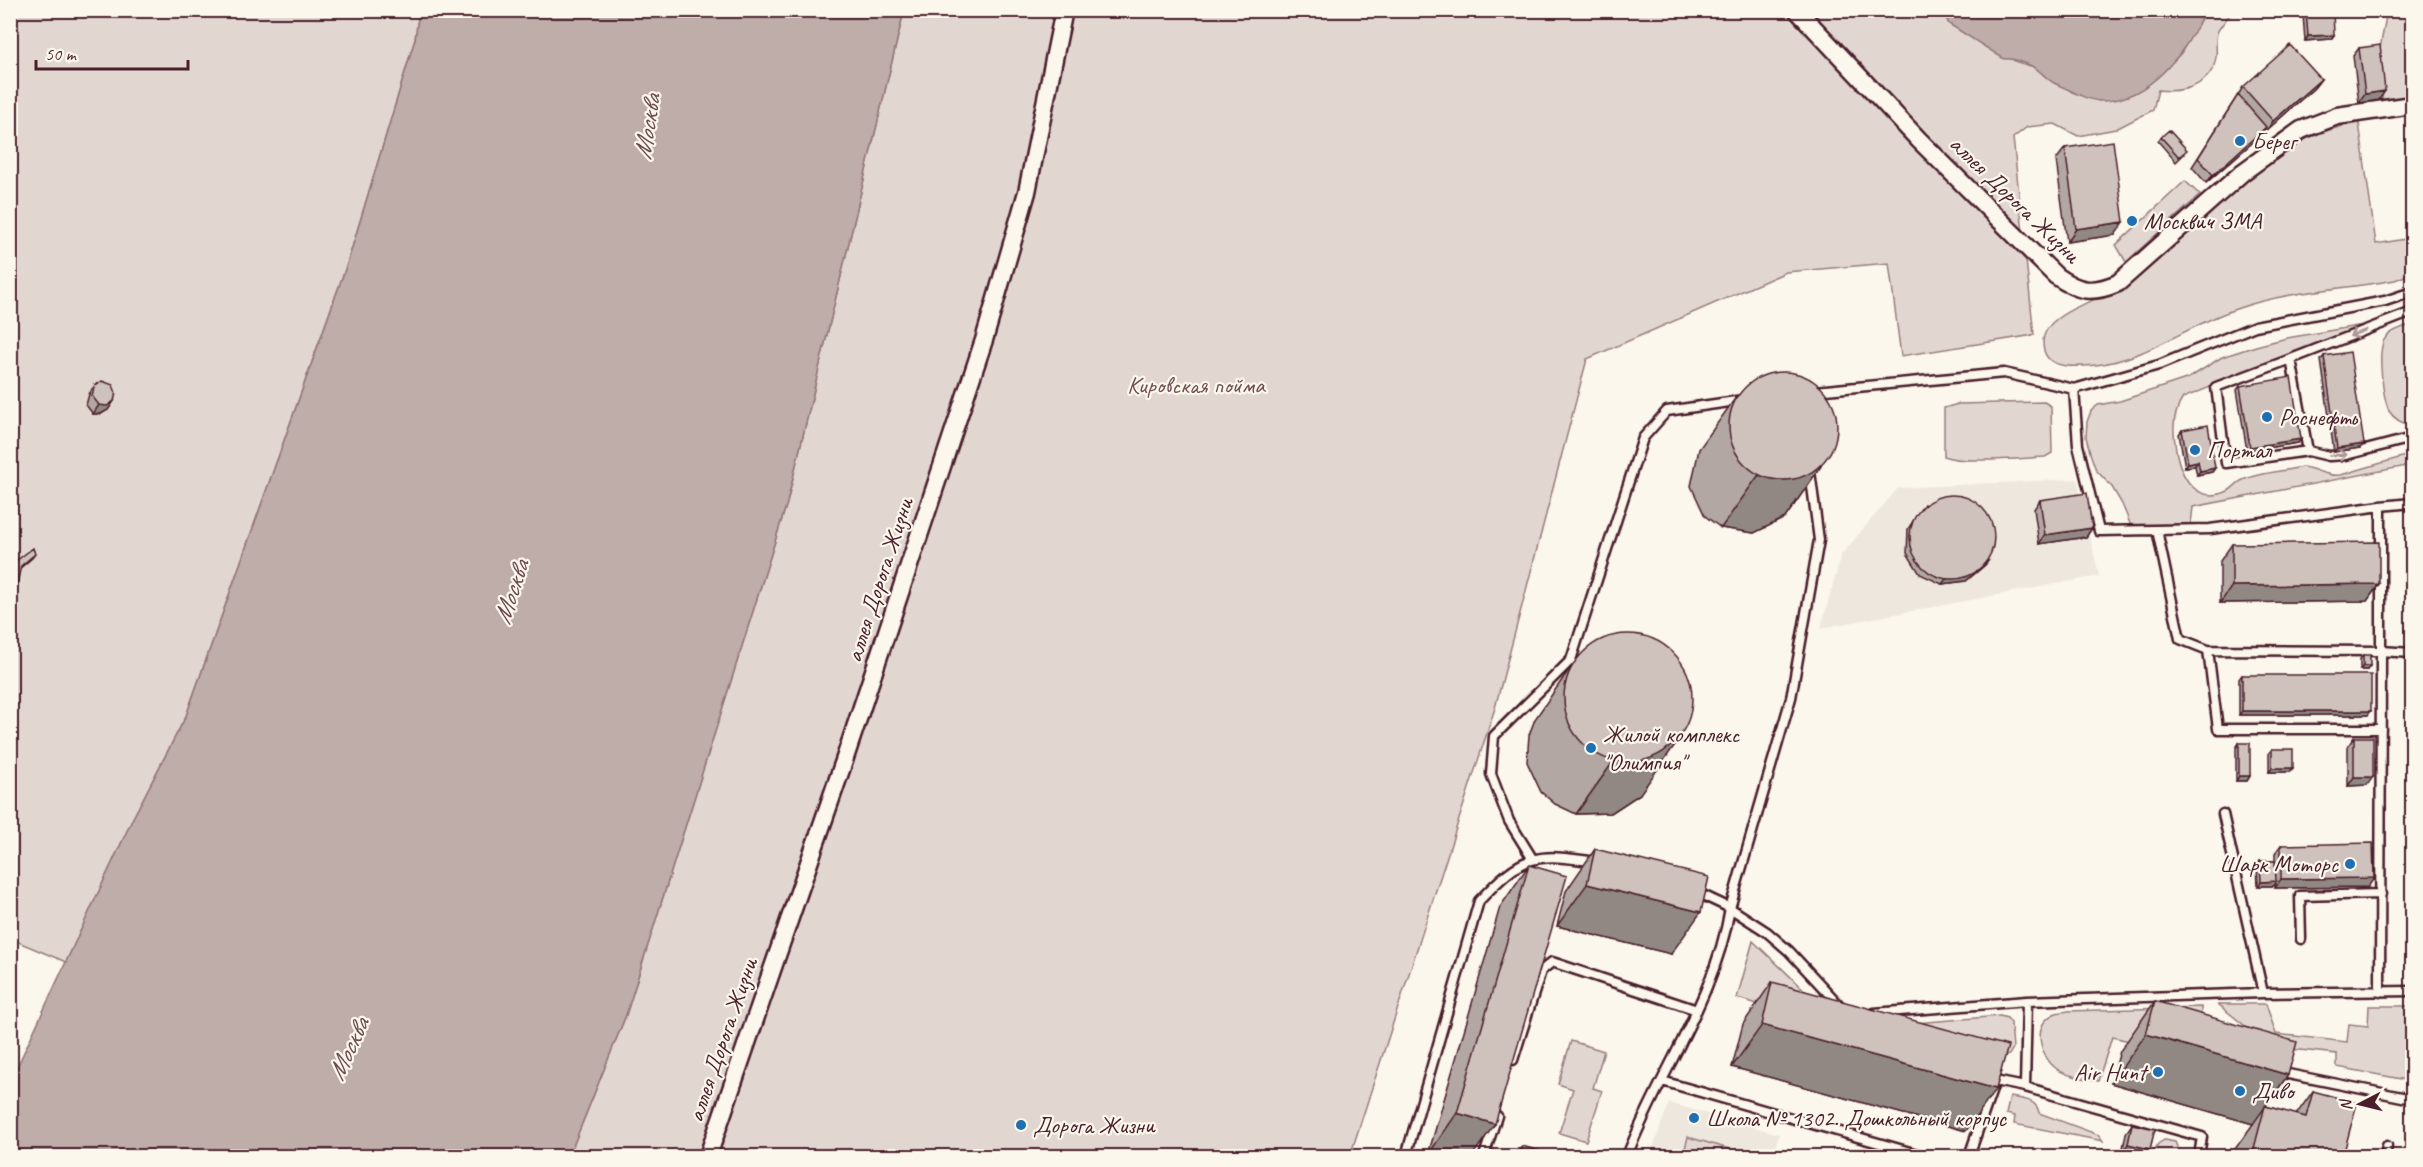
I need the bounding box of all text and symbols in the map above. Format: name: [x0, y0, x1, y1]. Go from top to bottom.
scale bar: [36, 33, 188, 71]
text: 50 m: [45, 43, 78, 65]
water label: Москва: [626, 90, 669, 162]
place label: Берег: [2252, 126, 2299, 156]
street label: аллея Дорога Жизни: [1943, 129, 2088, 270]
marker: Берег: [2233, 134, 2247, 148]
place label: Москвич ЗМА: [2144, 206, 2262, 236]
marker: Москвич ЗМА: [2125, 214, 2139, 228]
one-way arrow: [2349, 329, 2368, 340]
park label: Кировская пойма: [1127, 370, 1266, 400]
place label: Роснефть: [2279, 402, 2358, 432]
marker: Роснефть: [2260, 410, 2274, 424]
place label: Портал: [2207, 435, 2273, 465]
marker: Портал: [2188, 443, 2202, 457]
one-way arrow: [2327, 450, 2347, 461]
street label: аллея Дорога Жизни: [838, 493, 920, 666]
water label: Москва: [485, 554, 538, 628]
place label: Жилой комплекс "Олимпия": [1603, 719, 1740, 777]
marker: Жилой комплекс "Олимпия": [1584, 741, 1598, 755]
place label: Шарк Моторс: [2219, 849, 2340, 879]
marker: Шарк Моторс: [2343, 857, 2357, 871]
street label: аллея Дорога Жизни: [680, 953, 764, 1126]
water label: Москва: [319, 1010, 378, 1085]
place label: Air Hunt: [2074, 1057, 2149, 1087]
marker: Air Hunt: [2151, 1065, 2165, 1079]
north arrow: [2330, 1074, 2390, 1134]
place label: Диво: [2252, 1076, 2296, 1106]
marker: Диво: [2233, 1084, 2247, 1098]
text: N: [2335, 1097, 2357, 1112]
place label: Школа № 1302. Дошкольный корпус: [1706, 1103, 2008, 1133]
place label: Дорога Жизни: [1033, 1110, 1156, 1140]
marker: Школа № 1302. Дошкольный корпус: [1687, 1111, 1701, 1125]
marker: Дорога Жизни: [1014, 1118, 1028, 1132]

